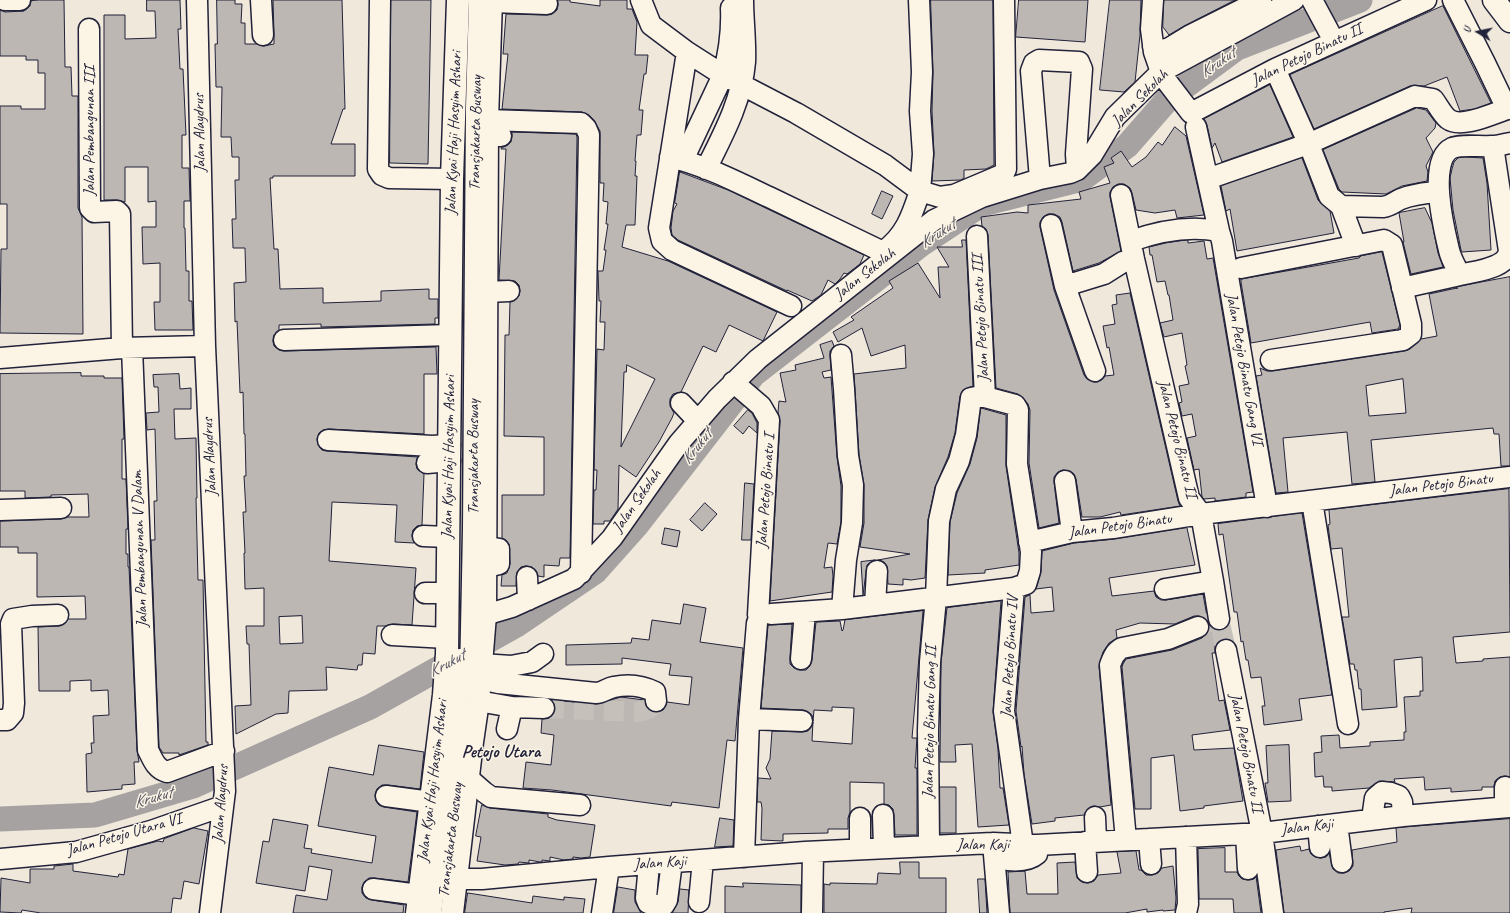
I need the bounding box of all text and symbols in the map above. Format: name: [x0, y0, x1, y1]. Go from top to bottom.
north arrow: [1458, 12, 1498, 52]
street label: Jalan Petojo Binatu II: [1248, 20, 1366, 90]
text: U: [1459, 26, 1474, 34]
water label: Krukut: [1196, 43, 1240, 83]
street label: Jalan Kyai Haji Hasyim Ashari: [442, 51, 466, 215]
street label: Jalan Pembangunan III: [80, 66, 100, 196]
street label: Jalan Sekolah: [1108, 66, 1172, 130]
street label: Transjakarta Busway: [465, 75, 487, 191]
street label: Jalan Alaydrus: [190, 94, 210, 172]
water label: Krukut: [916, 215, 960, 253]
street label: Jalan Sekolah: [830, 244, 900, 304]
street label: Jalan Petojo Binatu III: [968, 254, 994, 382]
street label: Jalan Petojo Binatu Gang VI: [1221, 292, 1267, 446]
street label: Jalan Kyai Haji Hasyim Ashari: [438, 375, 460, 539]
street label: Jalan Petojo Binatu II: [1153, 378, 1201, 500]
street label: Transjakarta Busway: [464, 399, 484, 515]
street label: Jalan Alaydrus: [198, 417, 222, 497]
water label: Krukut: [677, 425, 717, 469]
street label: Jalan Petojo Binatu I: [752, 433, 780, 549]
street label: Jalan Sekolah: [608, 466, 666, 536]
street label: Jalan Petojo Binatu: [1388, 469, 1494, 501]
street label: Jalan Pembangunan V Dalam: [128, 470, 152, 628]
street label: Jalan Petojo Binatu: [1067, 509, 1173, 543]
street label: Jalan Petojo Binatu IV: [997, 595, 1023, 719]
street label: Jalan Petojo Binatu Gang II: [919, 645, 941, 799]
water label: Krukut: [425, 646, 469, 682]
street label: Jalan Petojo Binatu II: [1225, 692, 1267, 814]
street label: Jalan Kyai Haji Hasyim Ashari: [413, 699, 453, 863]
district label: Petojo Utara: [462, 741, 540, 763]
street label: Jalan Alaydrus: [209, 764, 233, 844]
street label: Transjakarta Busway: [434, 782, 468, 898]
water label: Krukut: [131, 783, 175, 813]
street label: Jalan Petojo Utara VI: [64, 809, 184, 861]
street label: Jalan Kaji: [1280, 814, 1334, 840]
street label: Jalan Kaji: [957, 835, 1009, 855]
street label: Jalan Kaji: [633, 852, 687, 874]

